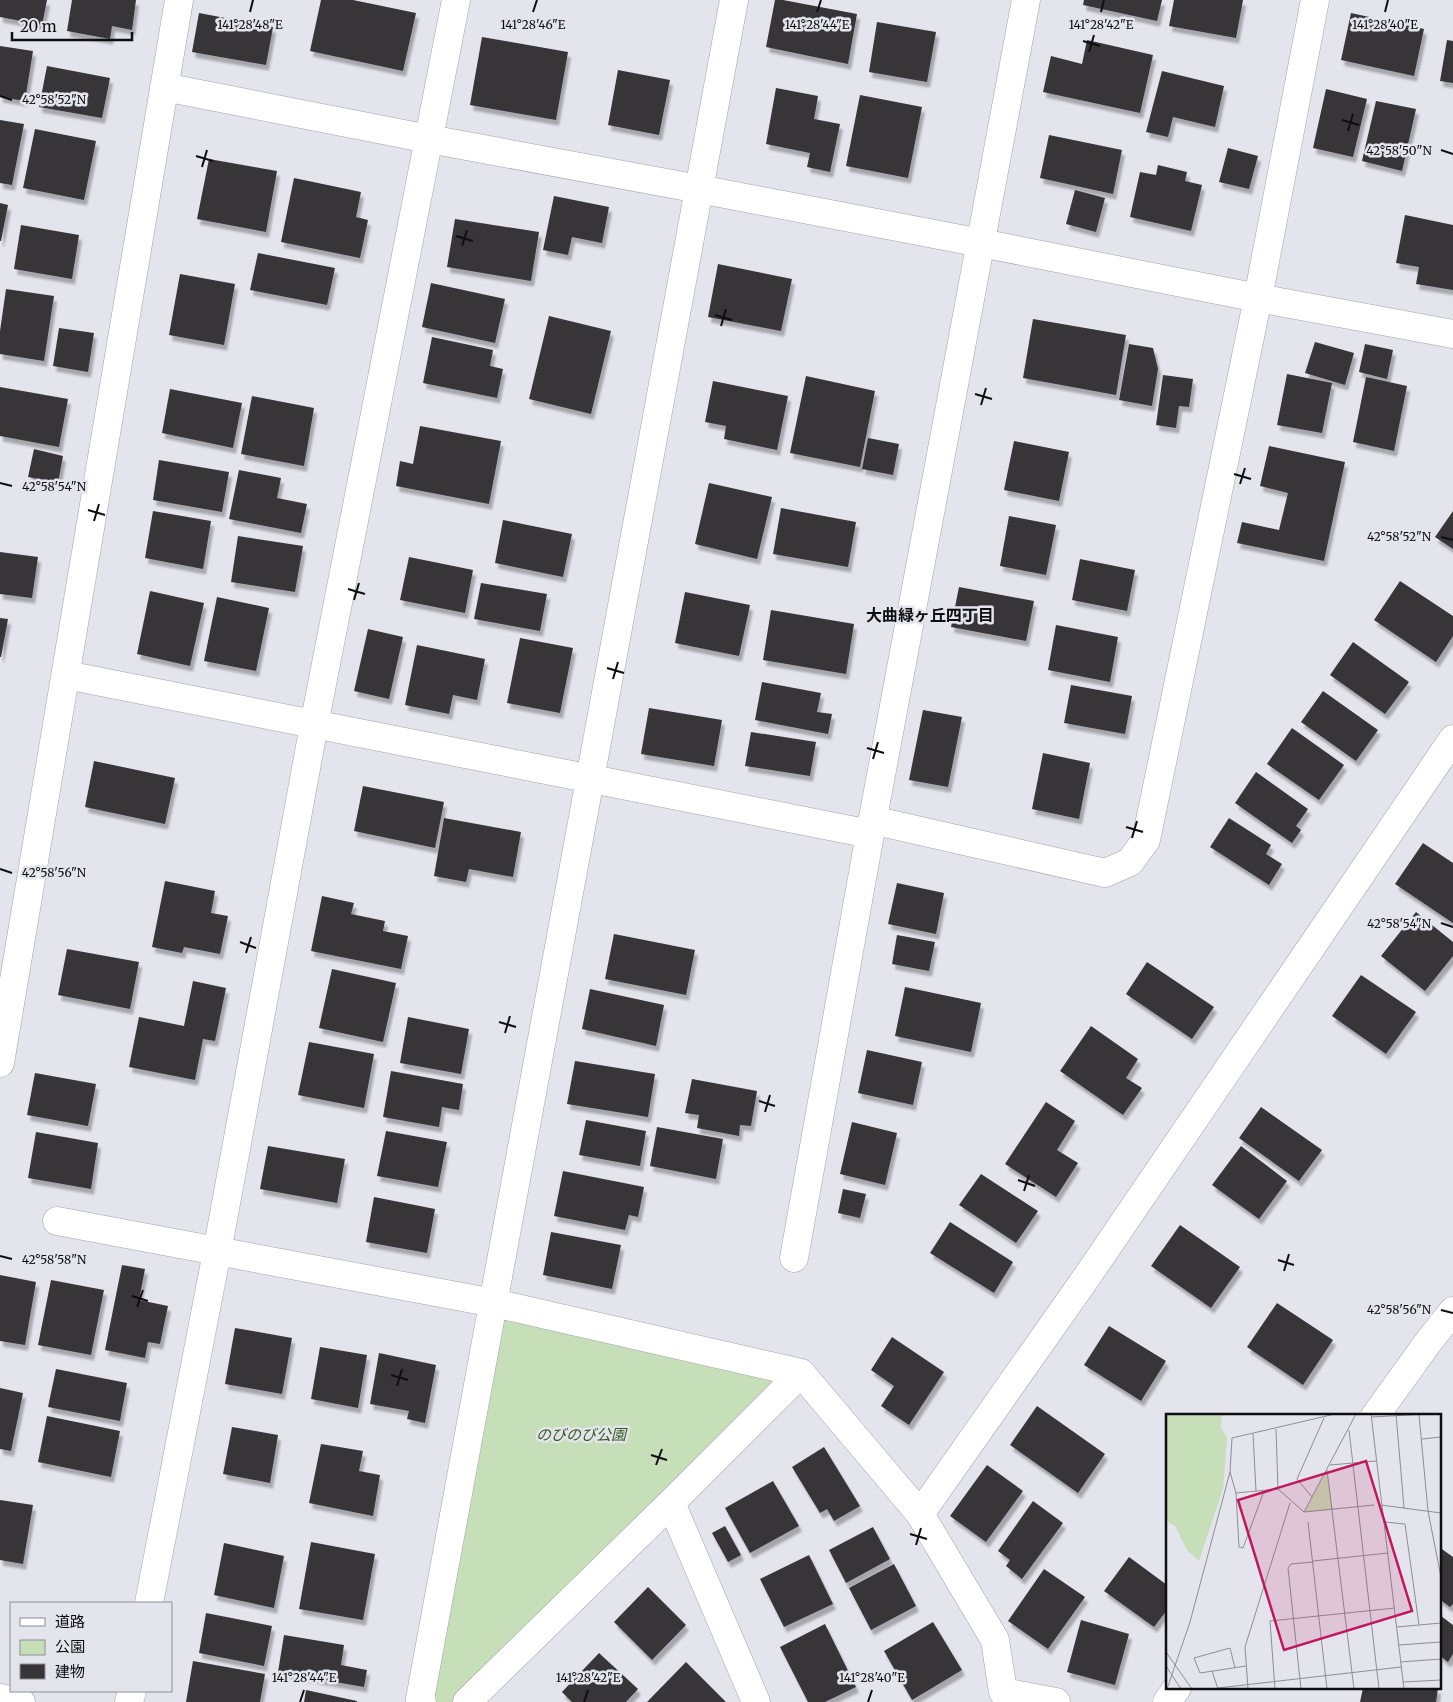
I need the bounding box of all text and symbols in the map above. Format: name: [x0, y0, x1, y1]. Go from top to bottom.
scale bar: [12, 10, 132, 42]
text: 20 m: [20, 17, 57, 36]
text: 141°28'48"E: [217, 17, 283, 32]
text: 141°28'46"E: [501, 17, 566, 32]
text: 141°28'44"E: [785, 17, 850, 32]
text: 141°28'42"E: [1069, 17, 1134, 32]
text: 141°28'40"E: [1352, 17, 1418, 32]
text: 42°58'52"N: [22, 92, 87, 107]
text: 42°58'50"N: [1366, 143, 1432, 158]
text: 42°58'54"N: [22, 479, 87, 494]
text: 42°58'52"N: [1367, 529, 1432, 544]
district label: 大曲緑ヶ丘四丁目: [866, 605, 994, 625]
text: 42°58'56"N: [22, 865, 87, 880]
text: 42°58'54"N: [1367, 916, 1432, 931]
text: 42°58'58"N: [22, 1252, 87, 1267]
text: 42°58'56"N: [1367, 1302, 1432, 1317]
inset map: [1166, 1414, 1440, 1690]
park label: のびのび公園: [536, 1425, 628, 1444]
legend: [10, 1602, 172, 1692]
text: 道路: [55, 1612, 85, 1631]
text: 公園: [55, 1637, 85, 1656]
text: 建物: [55, 1662, 85, 1681]
text: 141°28'44"E: [272, 1670, 337, 1685]
text: 141°28'42"E: [556, 1670, 621, 1685]
text: 141°28'40"E: [839, 1670, 905, 1685]

